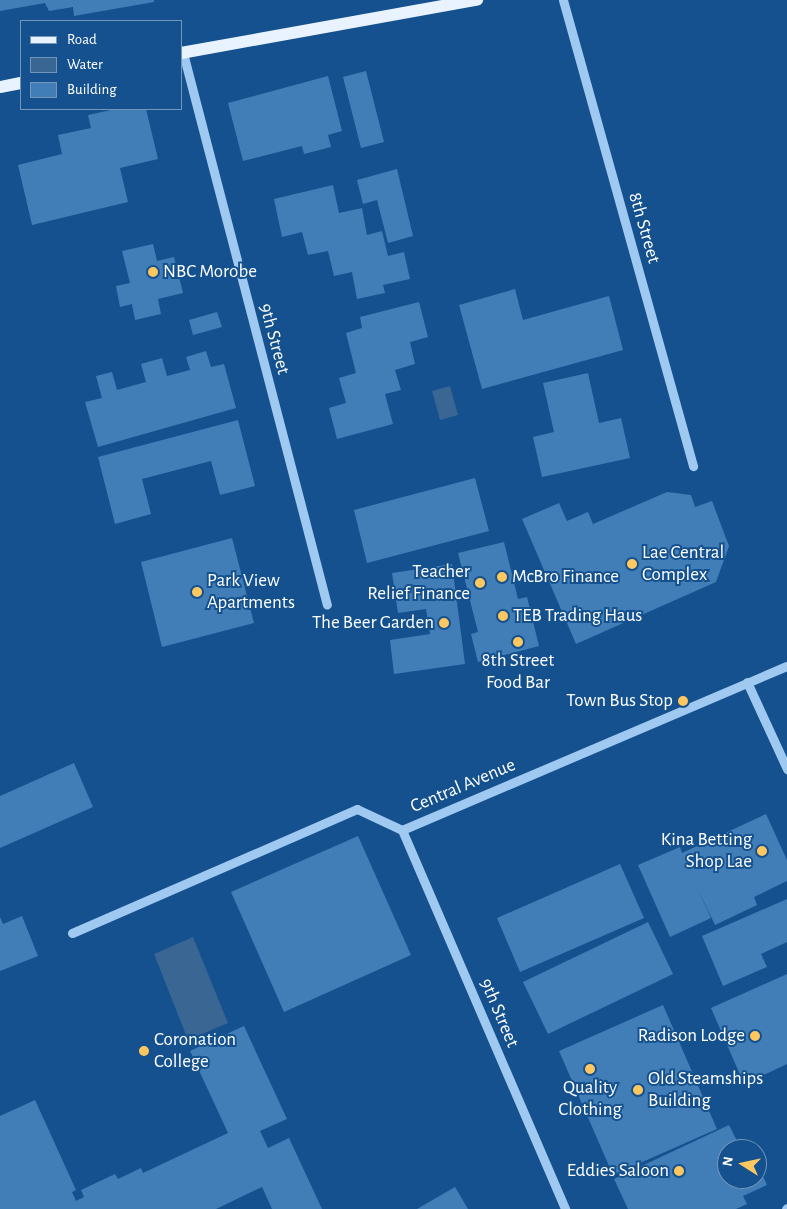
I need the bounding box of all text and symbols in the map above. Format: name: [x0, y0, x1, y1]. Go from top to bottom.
legend: [20, 20, 182, 110]
text: Road: [67, 32, 97, 47]
text: Water: [67, 57, 103, 72]
text: Building: [67, 82, 117, 97]
street label: 8th Street: [623, 190, 665, 266]
place label: NBC Morobe: [163, 261, 257, 283]
marker: NBC Morobe: [147, 266, 159, 278]
street label: 9th Street: [254, 301, 294, 377]
place label: Lae Central Complex: [642, 542, 724, 586]
marker: Lae Central Complex: [626, 558, 638, 570]
place label: Teacher Relief Finance: [367, 561, 470, 605]
place label: McBro Finance: [512, 566, 619, 588]
place label: Park View Apartments: [207, 570, 295, 614]
marker: McBro Finance: [496, 571, 508, 583]
marker: Teacher Relief Finance: [474, 577, 486, 589]
marker: Park View Apartments: [191, 586, 203, 598]
place label: TEB Trading Haus: [513, 605, 642, 627]
marker: TEB Trading Haus: [497, 610, 509, 622]
place label: The Beer Garden: [312, 612, 434, 634]
marker: The Beer Garden: [438, 617, 450, 629]
marker: 8th Street Food Bar: [512, 636, 524, 648]
place label: 8th Street Food Bar: [482, 650, 554, 694]
place label: Town Bus Stop: [566, 690, 673, 712]
marker: Town Bus Stop: [677, 695, 689, 707]
street label: Central Avenue: [407, 754, 519, 818]
place label: Kina Betting Shop Lae: [661, 829, 752, 873]
marker: Kina Betting Shop Lae: [756, 845, 768, 857]
street label: 9th Street: [474, 975, 524, 1051]
place label: Radison Lodge: [638, 1025, 745, 1047]
place label: Coronation College: [154, 1029, 236, 1073]
marker: Radison Lodge: [749, 1030, 761, 1042]
marker: Coronation College: [138, 1045, 150, 1057]
marker: Quality Clothing: [584, 1063, 596, 1075]
place label: Old Steamships Building: [648, 1068, 763, 1112]
place label: Quality Clothing: [558, 1077, 622, 1121]
marker: Old Steamships Building: [632, 1084, 644, 1096]
north arrow: [717, 1139, 767, 1189]
text: N: [720, 1156, 736, 1168]
place label: Eddies Saloon: [567, 1160, 669, 1182]
marker: Eddies Saloon: [673, 1165, 685, 1177]

